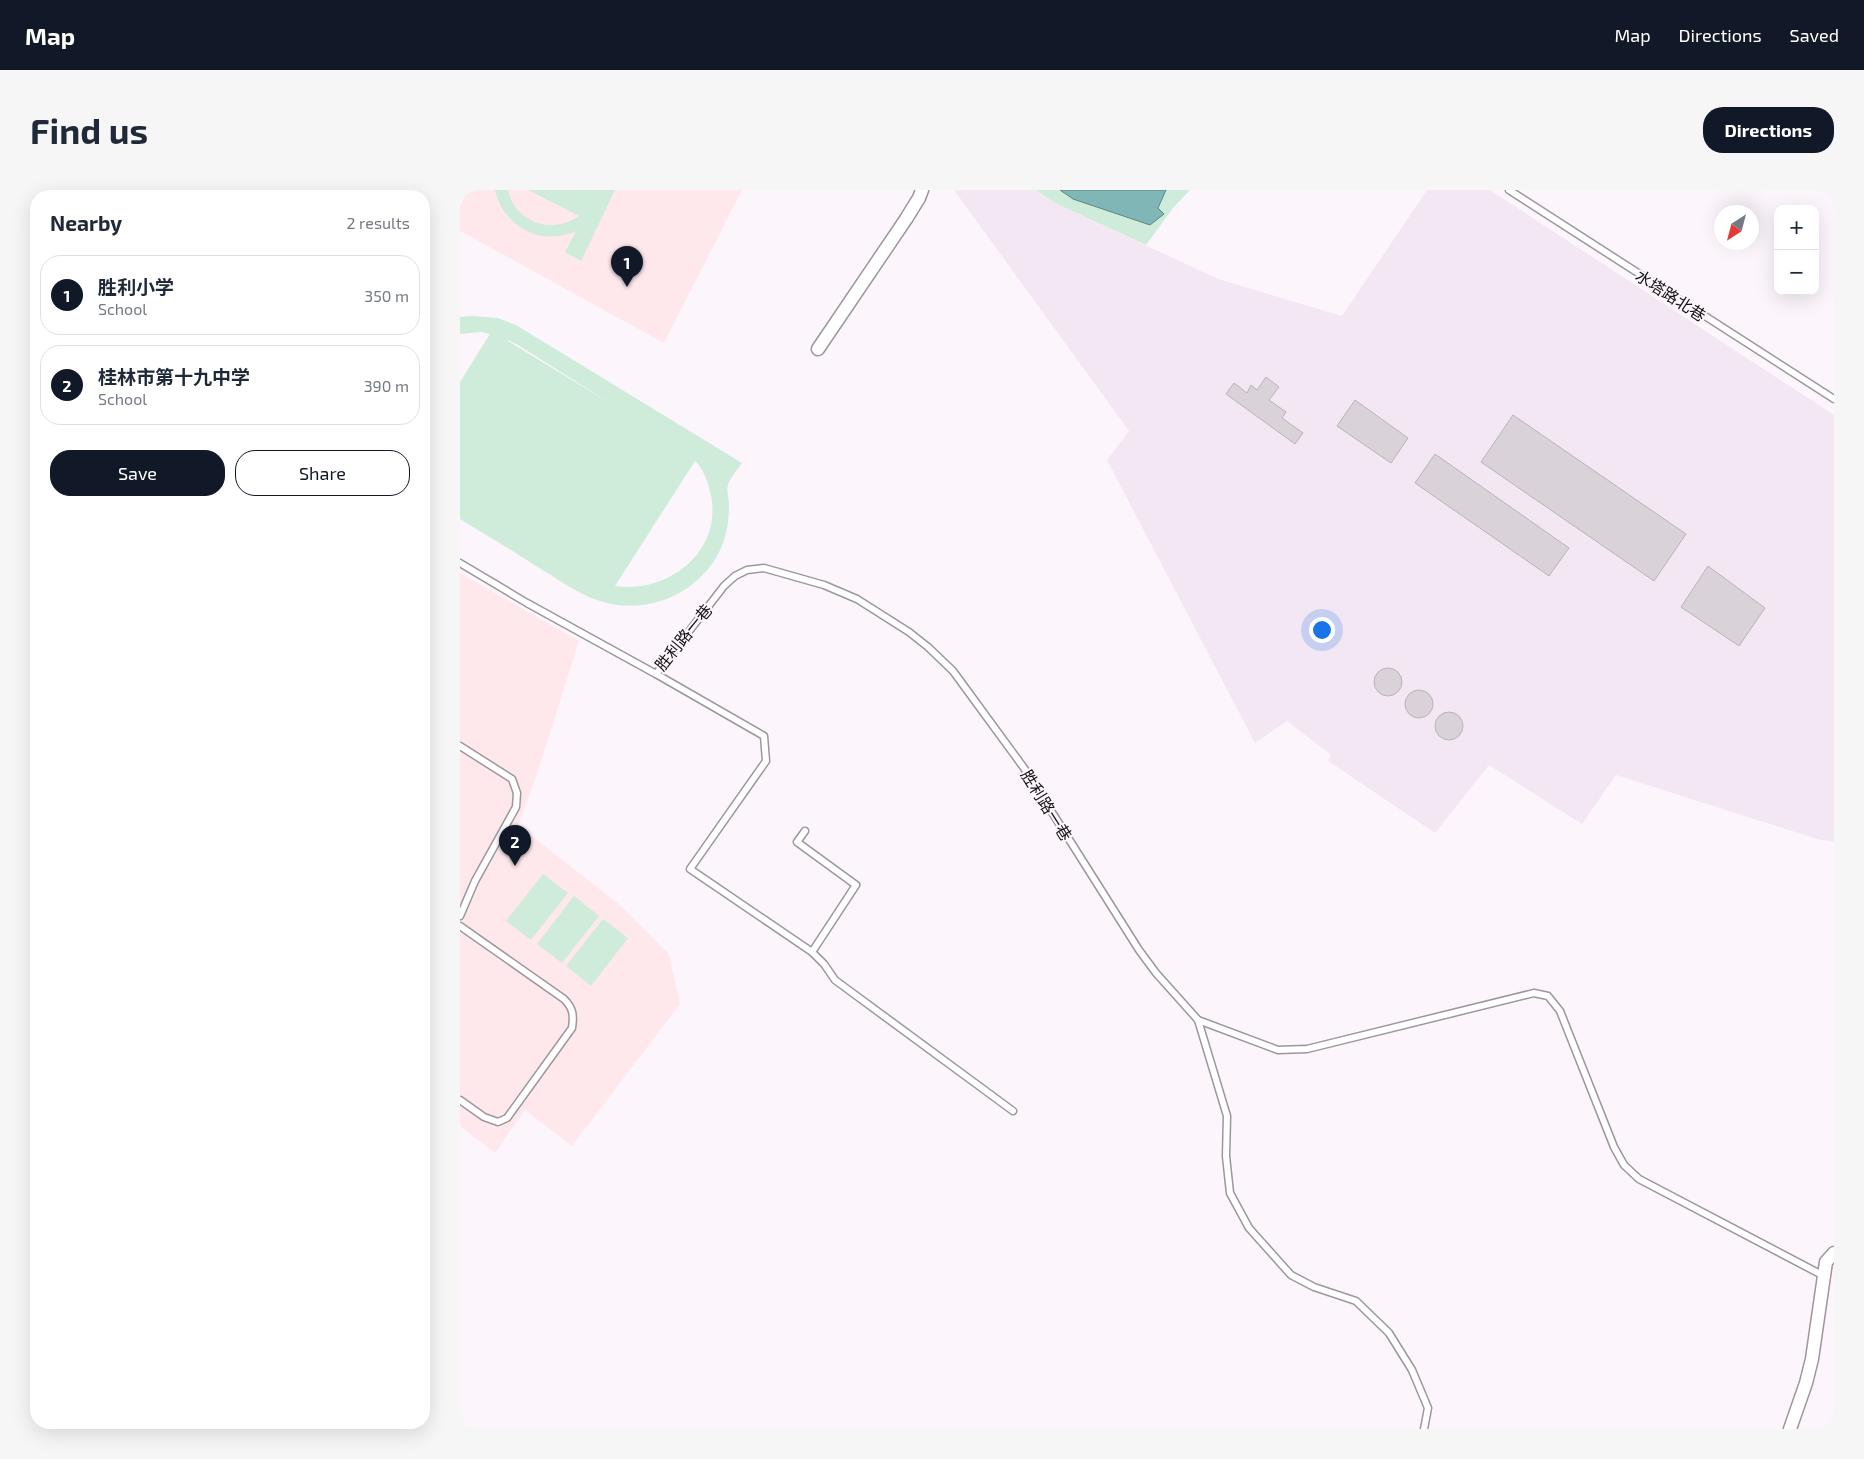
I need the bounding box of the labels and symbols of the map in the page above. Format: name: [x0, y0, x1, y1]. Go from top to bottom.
north arrow: [1714, 205, 1759, 250]
pin: 1: [611, 246, 643, 287]
street label: 水塔路北巷: [1632, 265, 1710, 325]
street label: 胜利路一巷: [650, 600, 716, 674]
your location: [1309, 617, 1335, 643]
street label: 胜利路一巷: [1018, 766, 1076, 844]
pin: 2: [499, 825, 531, 866]

